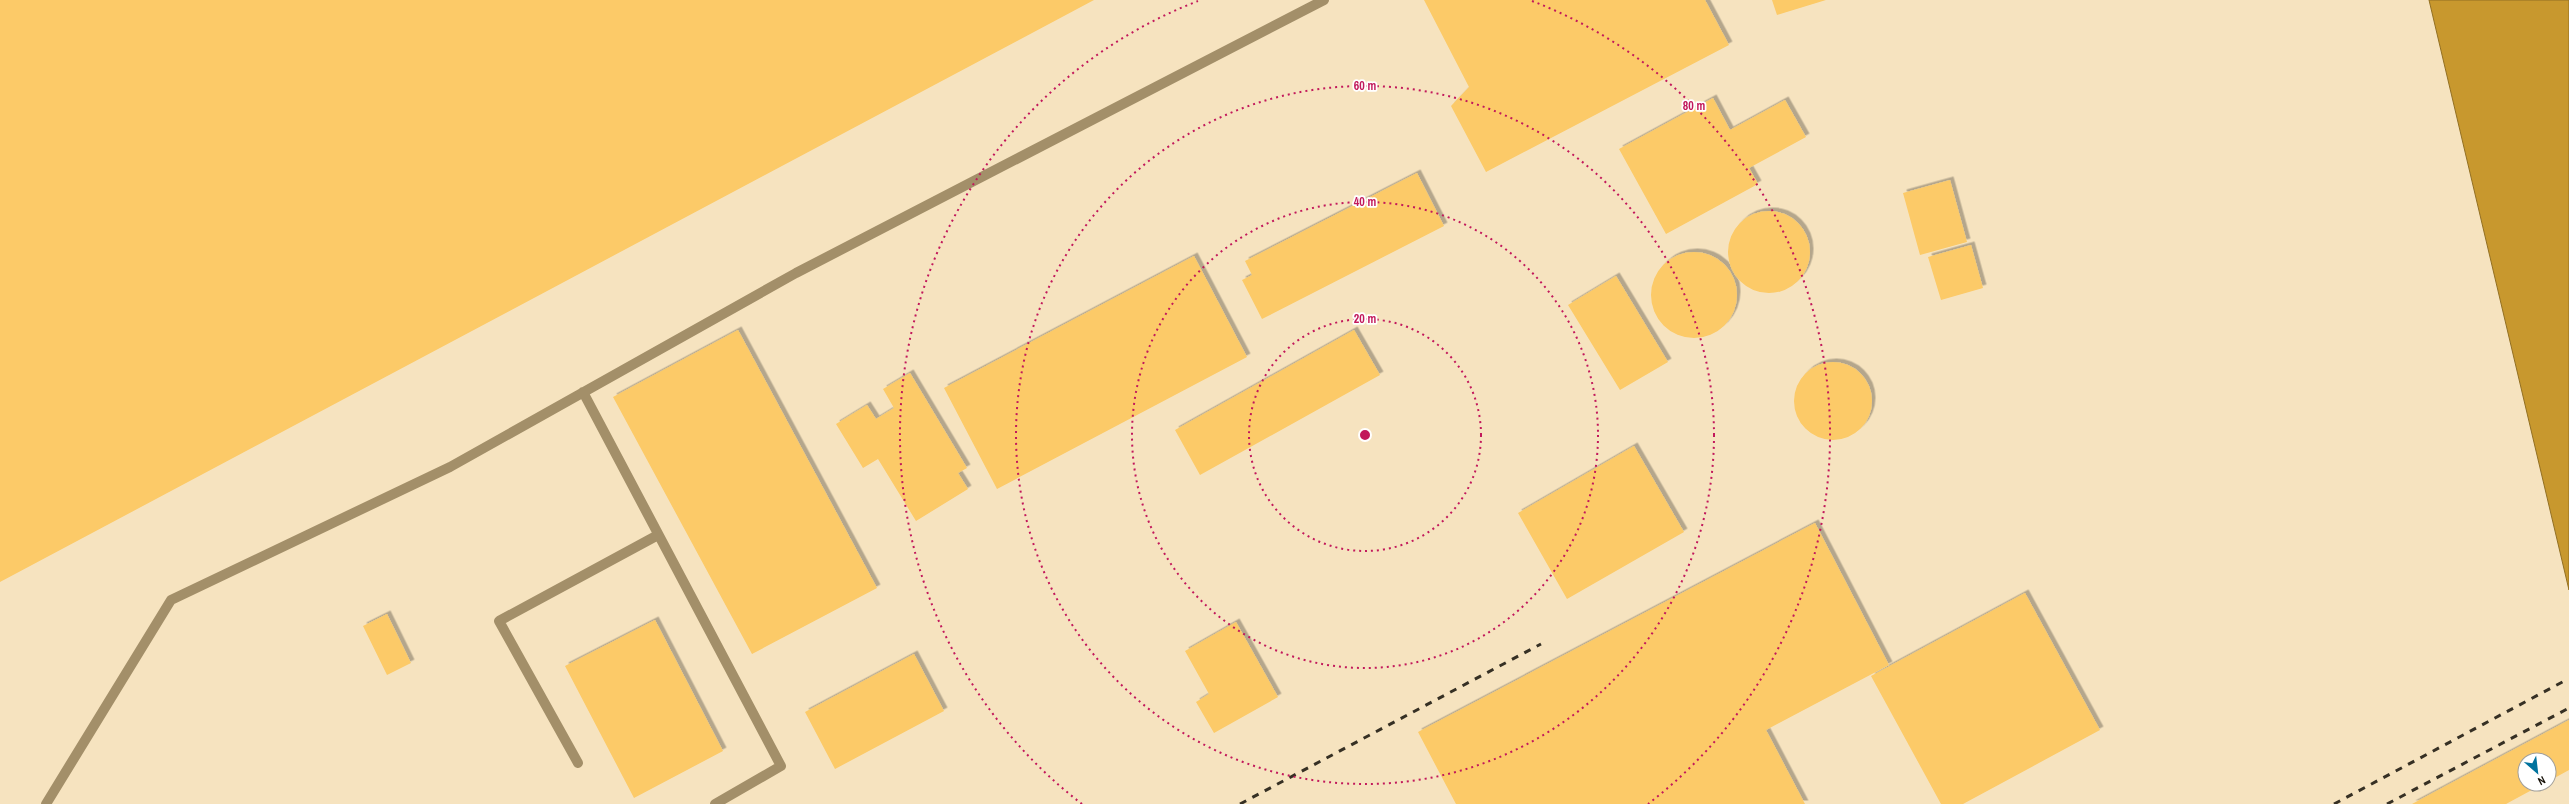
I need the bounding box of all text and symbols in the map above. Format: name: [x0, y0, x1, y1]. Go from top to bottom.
text: 60 m: [1354, 78, 1376, 94]
text: 80 m: [1683, 98, 1705, 114]
text: 40 m: [1354, 194, 1376, 210]
text: 20 m: [1354, 311, 1376, 327]
centre of rings: [1358, 428, 1372, 442]
north arrow: [2517, 752, 2557, 792]
text: N: [2536, 773, 2548, 789]

